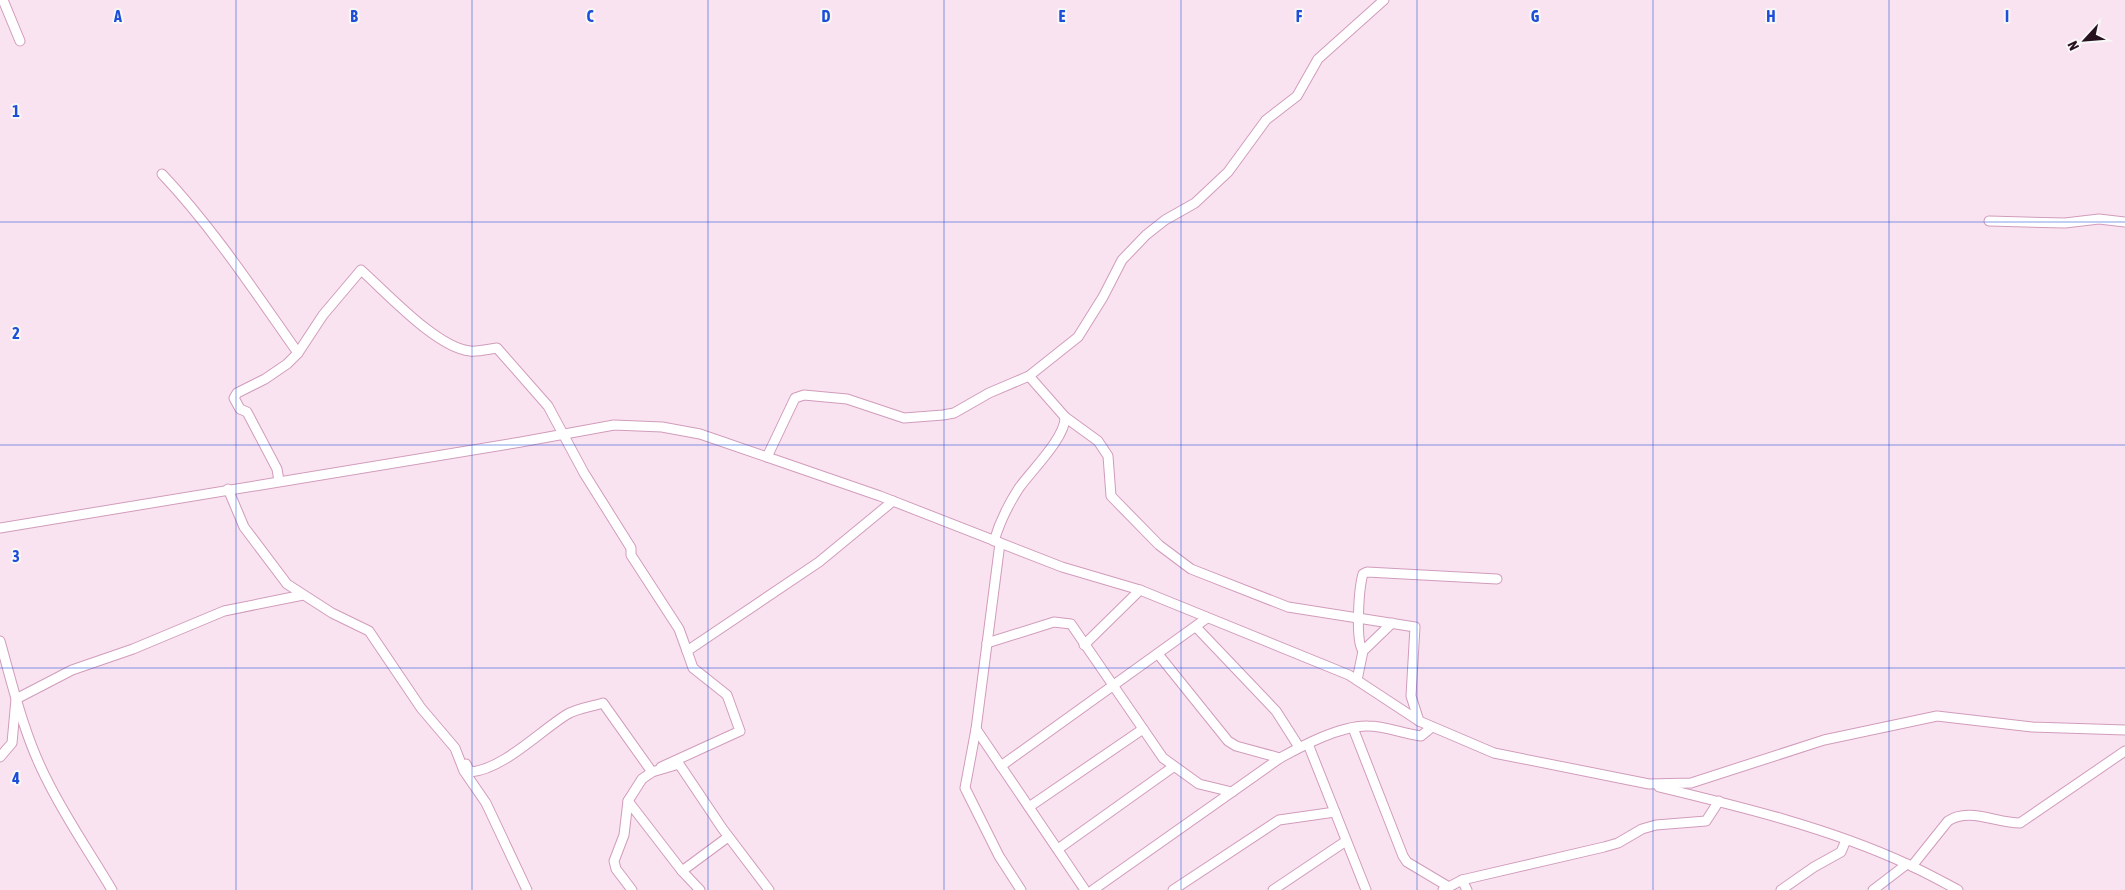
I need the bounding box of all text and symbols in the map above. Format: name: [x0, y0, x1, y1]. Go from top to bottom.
text: A: [113, 7, 122, 25]
text: B: [350, 7, 358, 25]
text: C: [586, 7, 594, 25]
text: D: [822, 7, 831, 25]
text: E: [1059, 7, 1066, 25]
text: F: [1296, 7, 1303, 25]
text: G: [1531, 7, 1540, 25]
text: H: [1766, 7, 1776, 25]
text: I: [2005, 7, 2009, 25]
north arrow: [2060, 15, 2110, 65]
text: N: [2064, 38, 2082, 53]
text: 1: [12, 102, 20, 120]
text: 2: [12, 324, 20, 342]
text: 3: [12, 547, 20, 565]
text: 4: [11, 769, 20, 787]

